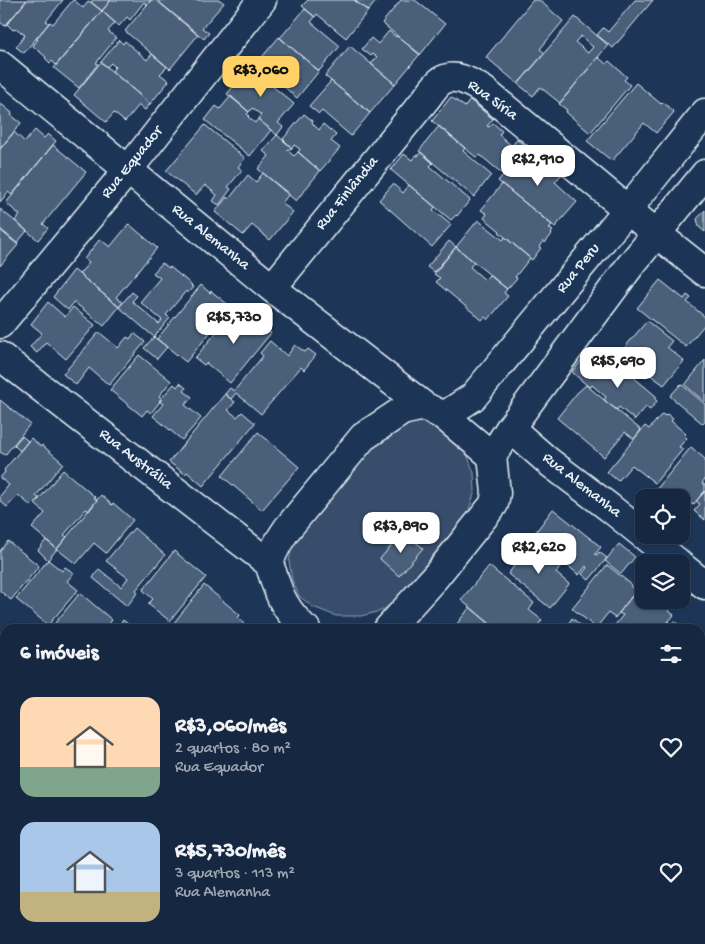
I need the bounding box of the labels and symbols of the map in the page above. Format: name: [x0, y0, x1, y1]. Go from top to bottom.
pin: R$3,060: [215, 56, 307, 98]
street label: Rua Síria: [463, 76, 522, 126]
street label: Rua Equador: [98, 122, 169, 203]
pin: R$2,910: [492, 144, 584, 187]
street label: Rua Finlândia: [312, 152, 384, 235]
street label: Rua Alemanha: [167, 201, 254, 276]
street label: Rua Peru: [553, 240, 605, 298]
pin: R$5,730: [188, 302, 280, 345]
pin: R$5,690: [572, 346, 664, 389]
street label: Rua Austrália: [94, 425, 177, 495]
street label: Rua Alemanha: [538, 449, 625, 523]
pin: R$3,890: [355, 512, 447, 554]
pin: R$2,620: [493, 532, 585, 575]

